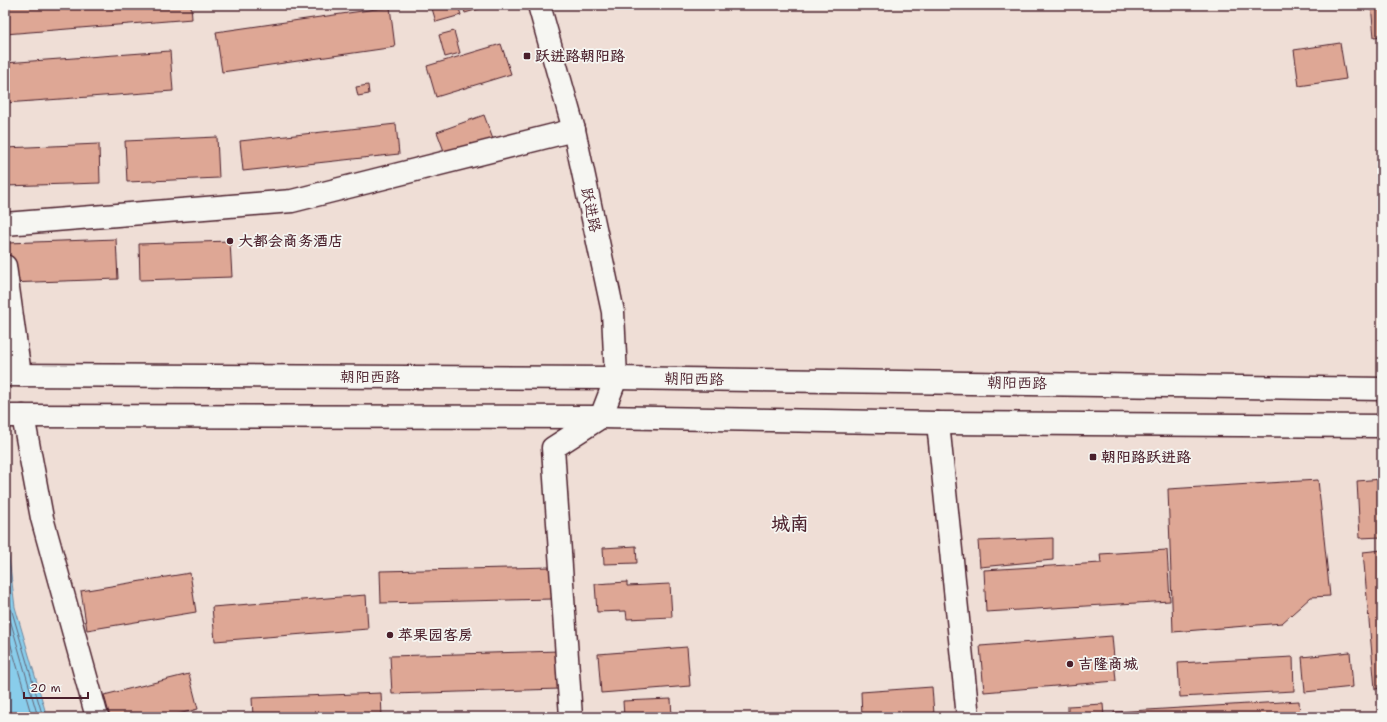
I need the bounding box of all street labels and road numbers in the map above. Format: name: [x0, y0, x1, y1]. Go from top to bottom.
street label: 跃进路: [577, 186, 605, 234]
street label: 朝阳西路: [340, 367, 400, 387]
street label: 朝阳西路: [664, 368, 724, 390]
street label: 朝阳西路: [987, 372, 1047, 394]

